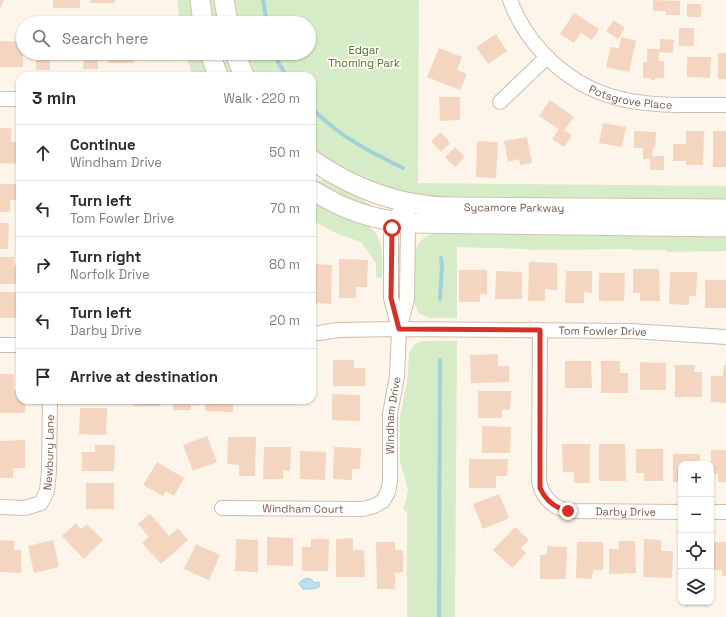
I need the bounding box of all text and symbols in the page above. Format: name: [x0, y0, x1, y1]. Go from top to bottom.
search box: [16, 16, 316, 60]
icon: search: [30, 27, 52, 49]
text: Search here: [62, 29, 148, 48]
park label: Edgar Thoming Park: [328, 43, 400, 70]
street label: Potsgrove Place: [587, 82, 673, 112]
text: 3 min: [32, 87, 76, 109]
text: Walk · 220 m: [223, 90, 300, 107]
text: Continue: [70, 135, 136, 154]
icon: ahead: [32, 142, 54, 164]
text: 50 m: [269, 144, 300, 161]
text: Windham Drive: [70, 154, 162, 171]
text: Turn left: [70, 191, 132, 210]
icon: left: [32, 198, 54, 220]
text: 70 m: [270, 200, 300, 217]
street label: Sycamore Parkway: [464, 200, 564, 215]
text: Tom Fowler Drive: [70, 210, 174, 227]
route start: [383, 219, 401, 237]
text: Turn right: [70, 247, 141, 266]
icon: right: [32, 254, 54, 276]
text: 80 m: [269, 256, 300, 273]
text: Norfolk Drive: [70, 266, 150, 283]
text: Turn left: [70, 303, 132, 322]
icon: left: [32, 310, 54, 332]
text: 20 m: [269, 312, 300, 329]
text: Darby Drive: [70, 322, 142, 339]
street label: Tom Fowler Drive: [558, 323, 647, 339]
icon: arrive: [32, 366, 54, 388]
text: Arrive at destination: [70, 367, 218, 386]
street label: Windham Drive: [383, 376, 404, 454]
street label: Newbury Lane: [40, 414, 57, 491]
map controls: [678, 461, 714, 605]
button: +: [678, 461, 714, 497]
button: −: [678, 497, 714, 533]
street label: Windham Court: [262, 501, 344, 516]
route end: [559, 502, 577, 520]
street label: Darby Drive: [595, 504, 656, 519]
button: locate: [678, 533, 714, 569]
button: layers: [678, 569, 714, 605]

